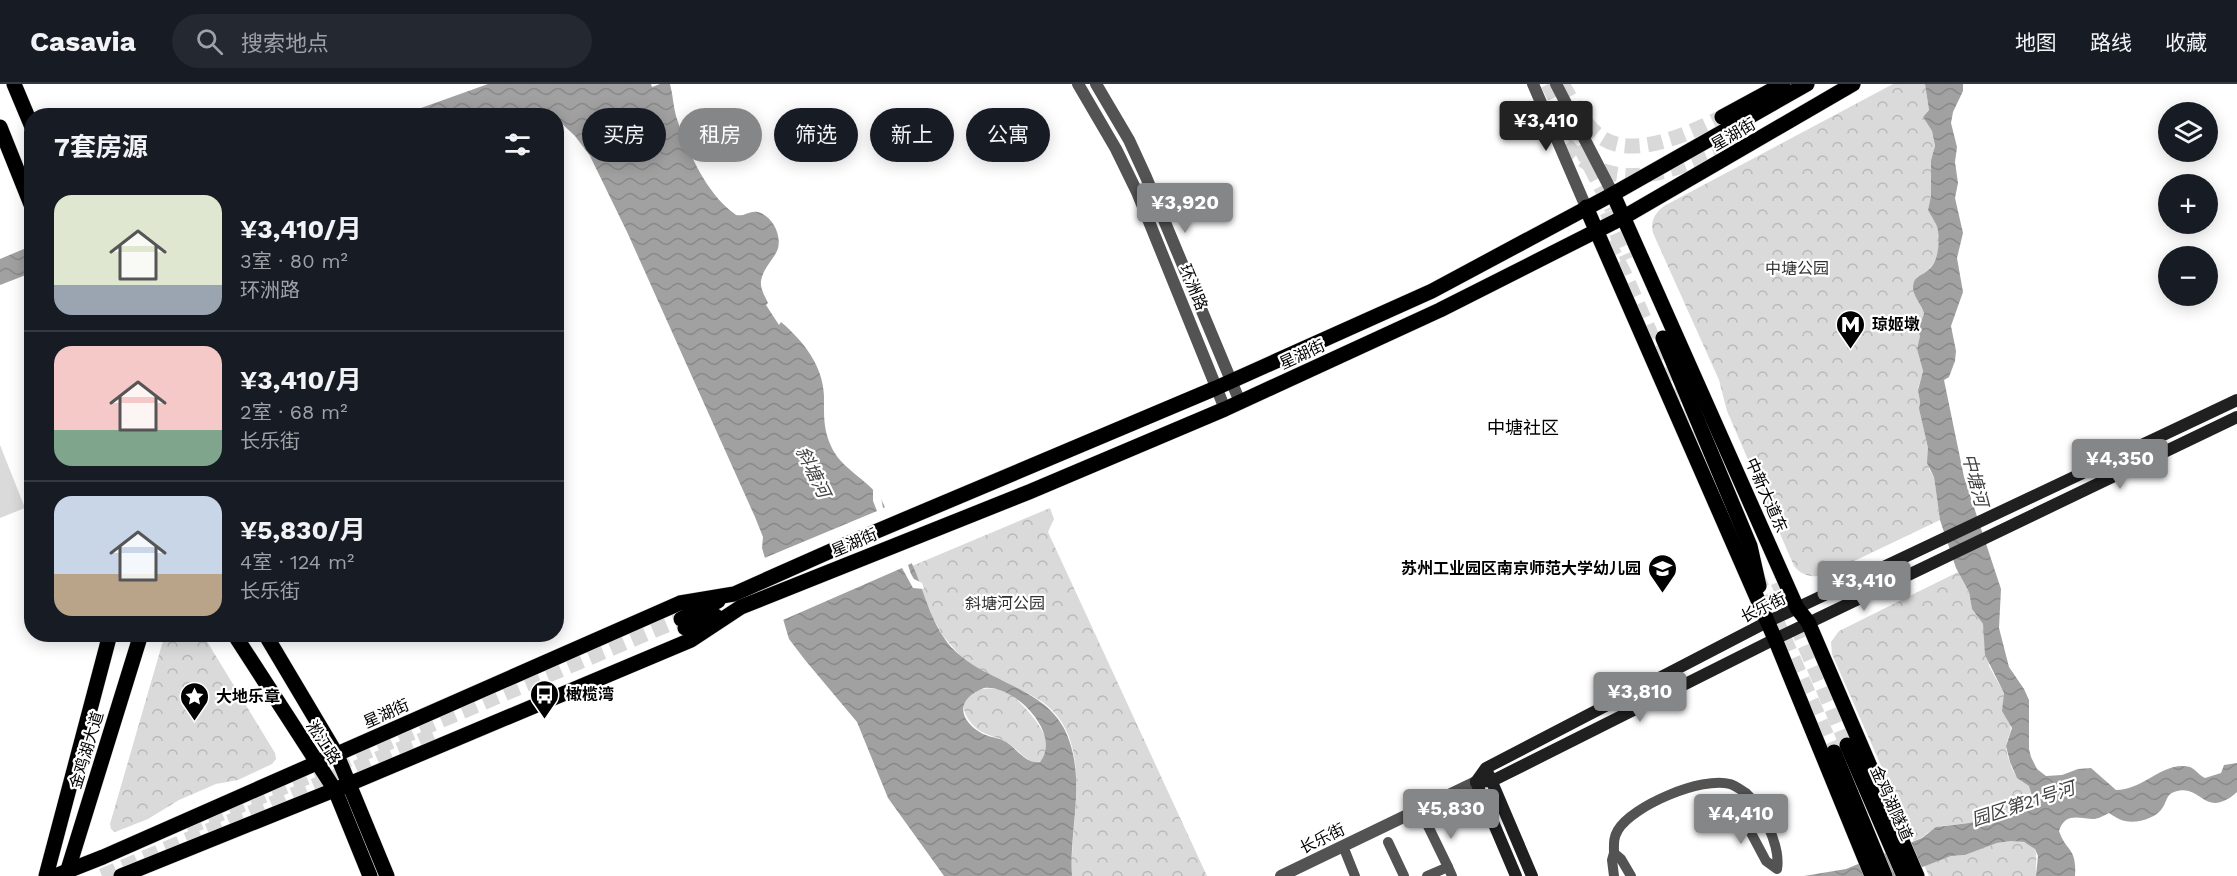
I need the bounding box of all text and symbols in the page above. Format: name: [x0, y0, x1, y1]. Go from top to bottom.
search box: [172, 14, 592, 68]
text: Casavia: [30, 25, 136, 58]
icon: search: [193, 25, 226, 58]
text: 地图: [2015, 30, 2057, 55]
text: 路线: [2090, 30, 2132, 55]
text: 收藏: [2165, 30, 2207, 55]
text: 搜索地点: [241, 31, 329, 56]
pin: ¥3,410: [1497, 101, 1595, 152]
map controls: [2158, 102, 2218, 306]
button: layers: [2158, 102, 2218, 162]
chip: 买房: [582, 108, 666, 162]
chip: 租房: [678, 108, 762, 162]
chip: 筛选: [774, 108, 858, 162]
chip: 新上: [870, 108, 954, 162]
chip: 公寓: [966, 108, 1050, 162]
text: ¥3,410: [1514, 108, 1578, 132]
street label: 星湖街: [1708, 114, 1759, 155]
icon: filters: [501, 128, 534, 161]
text: 7套房源: [54, 132, 148, 162]
button: +: [2158, 174, 2218, 234]
pin: ¥3,920: [1136, 183, 1234, 234]
text: ¥3,920: [1151, 190, 1219, 214]
text: ¥3,410/月: [240, 214, 362, 244]
icon: home: [102, 219, 174, 291]
button: −: [2158, 246, 2218, 306]
text: 3室 · 80 m²: [240, 249, 348, 273]
park label: 中塘公园: [1765, 259, 1829, 278]
street label: 环洲路: [1176, 261, 1211, 313]
text: 环洲路: [240, 278, 300, 302]
metro station icon: 琼姬墩: [1835, 308, 1867, 350]
place label: 琼姬墩: [1872, 315, 1920, 334]
street label: 星湖街: [1276, 336, 1328, 373]
text: ¥3,410/月: [240, 365, 362, 395]
icon: home: [102, 370, 174, 442]
text: 2室 · 68 m²: [240, 400, 347, 424]
district label: 中塘社区: [1487, 417, 1559, 438]
text: 长乐街: [240, 429, 300, 453]
pin: ¥4,350: [2071, 439, 2169, 490]
water label: 斜塘河: [792, 443, 836, 503]
text: ¥4,350: [2086, 446, 2154, 470]
water label: 中塘河: [1958, 451, 1993, 512]
street label: 中新大道东: [1742, 455, 1791, 536]
text: ¥5,830/月: [240, 515, 366, 545]
icon: home: [102, 520, 174, 592]
street label: 星湖街: [828, 524, 880, 561]
text: 4室 · 124 m²: [240, 550, 354, 574]
school or university icon: 苏州工业园区南京师范大学幼儿园: [1646, 552, 1678, 594]
place label: 苏州工业园区南京师范大学幼儿园: [1401, 559, 1641, 578]
pin: ¥3,410: [1815, 561, 1913, 612]
text: ¥3,410: [1832, 568, 1896, 592]
text: 长乐街: [240, 579, 300, 603]
street label: 长乐街: [1737, 588, 1789, 627]
park label: 斜塘河公园: [965, 594, 1045, 613]
pin: ¥3,810: [1591, 672, 1689, 723]
bus stop icon: 橄榄湾: [529, 678, 561, 720]
text: ¥3,810: [1607, 679, 1673, 703]
place icon: 大地乐章: [179, 680, 211, 722]
place label: 橄榄湾: [566, 685, 614, 704]
place label: 大地乐章: [216, 687, 280, 706]
street label: 星湖街: [360, 695, 412, 732]
street label: 金鸡湖大道: [66, 709, 107, 791]
street label: 淞江路: [303, 717, 345, 768]
street label: 金鸡湖隧道: [1867, 763, 1916, 844]
water label: 园区第21号河: [1969, 776, 2080, 830]
pin: ¥5,830: [1402, 789, 1500, 840]
pin: ¥4,410: [1692, 794, 1790, 845]
text: ¥5,830: [1417, 796, 1485, 820]
text: ¥4,410: [1708, 801, 1774, 825]
street label: 长乐街: [1296, 819, 1348, 858]

